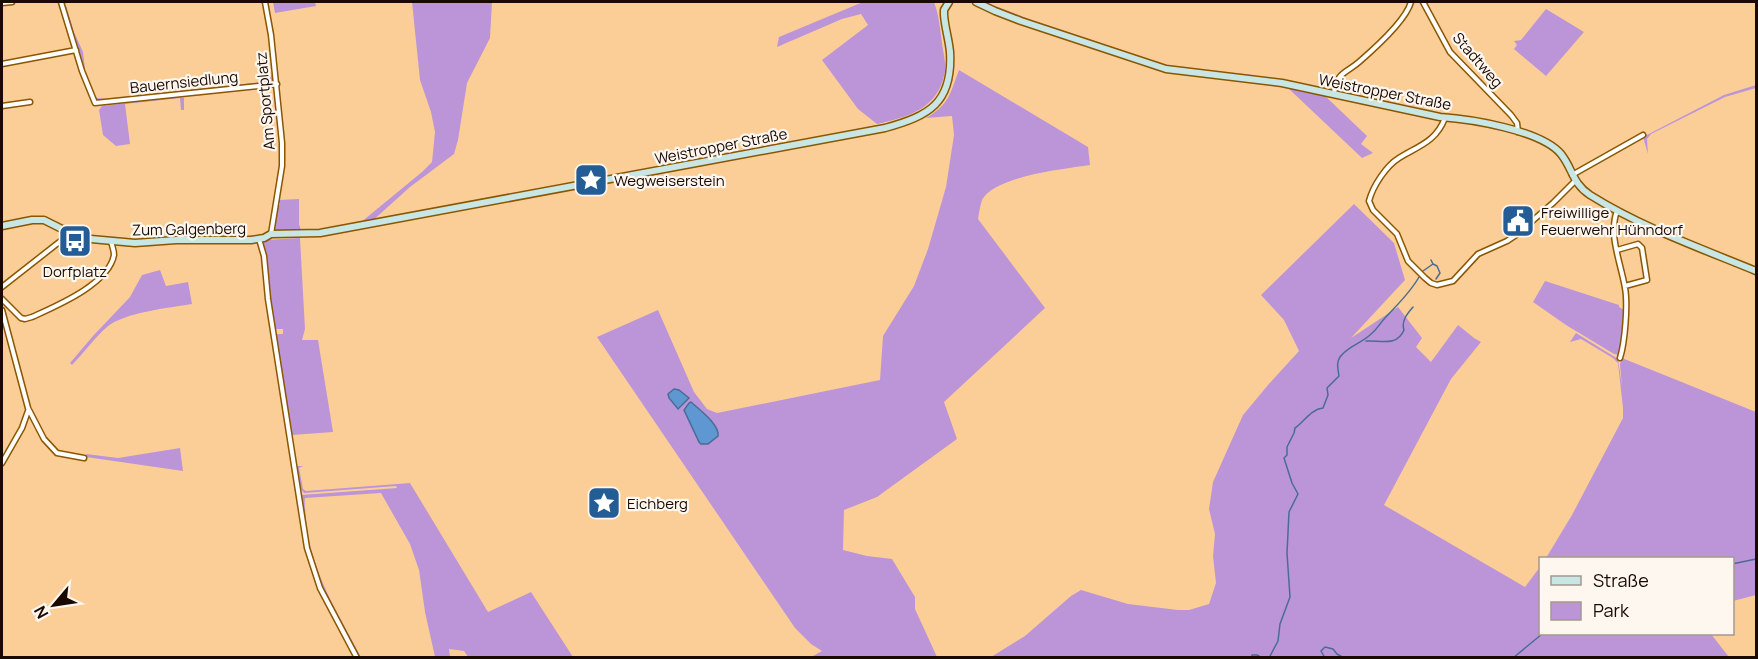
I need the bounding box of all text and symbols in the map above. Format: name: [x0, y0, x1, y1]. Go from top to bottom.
street label: Stadtweg: [1448, 28, 1508, 92]
street label: Am Sportplatz: [250, 51, 280, 151]
street label: Bauernsiedlung: [129, 66, 239, 98]
street label: Weistropper Straße: [1317, 69, 1453, 115]
street label: Weistropper Straße: [653, 123, 789, 169]
place icon: Wegweiserstein: [573, 162, 609, 198]
place label: Wegweiserstein: [614, 170, 725, 191]
place label: Freiwillige Feuerwehr Hühndorf: [1541, 202, 1684, 240]
public building icon: Freiwillige Feuerwehr Hühndorf: [1500, 203, 1536, 239]
street label: Zum Galgenberg: [132, 218, 246, 240]
bus stop icon: Dorfplatz: [57, 223, 93, 259]
place label: Dorfplatz: [43, 261, 107, 282]
place icon: Eichberg: [586, 485, 622, 521]
place label: Eichberg: [627, 493, 688, 514]
legend: [1539, 557, 1734, 635]
text: Straße: [1593, 568, 1649, 592]
north arrow: [24, 575, 84, 635]
text: Park: [1593, 598, 1630, 622]
text: N: [28, 602, 53, 623]

